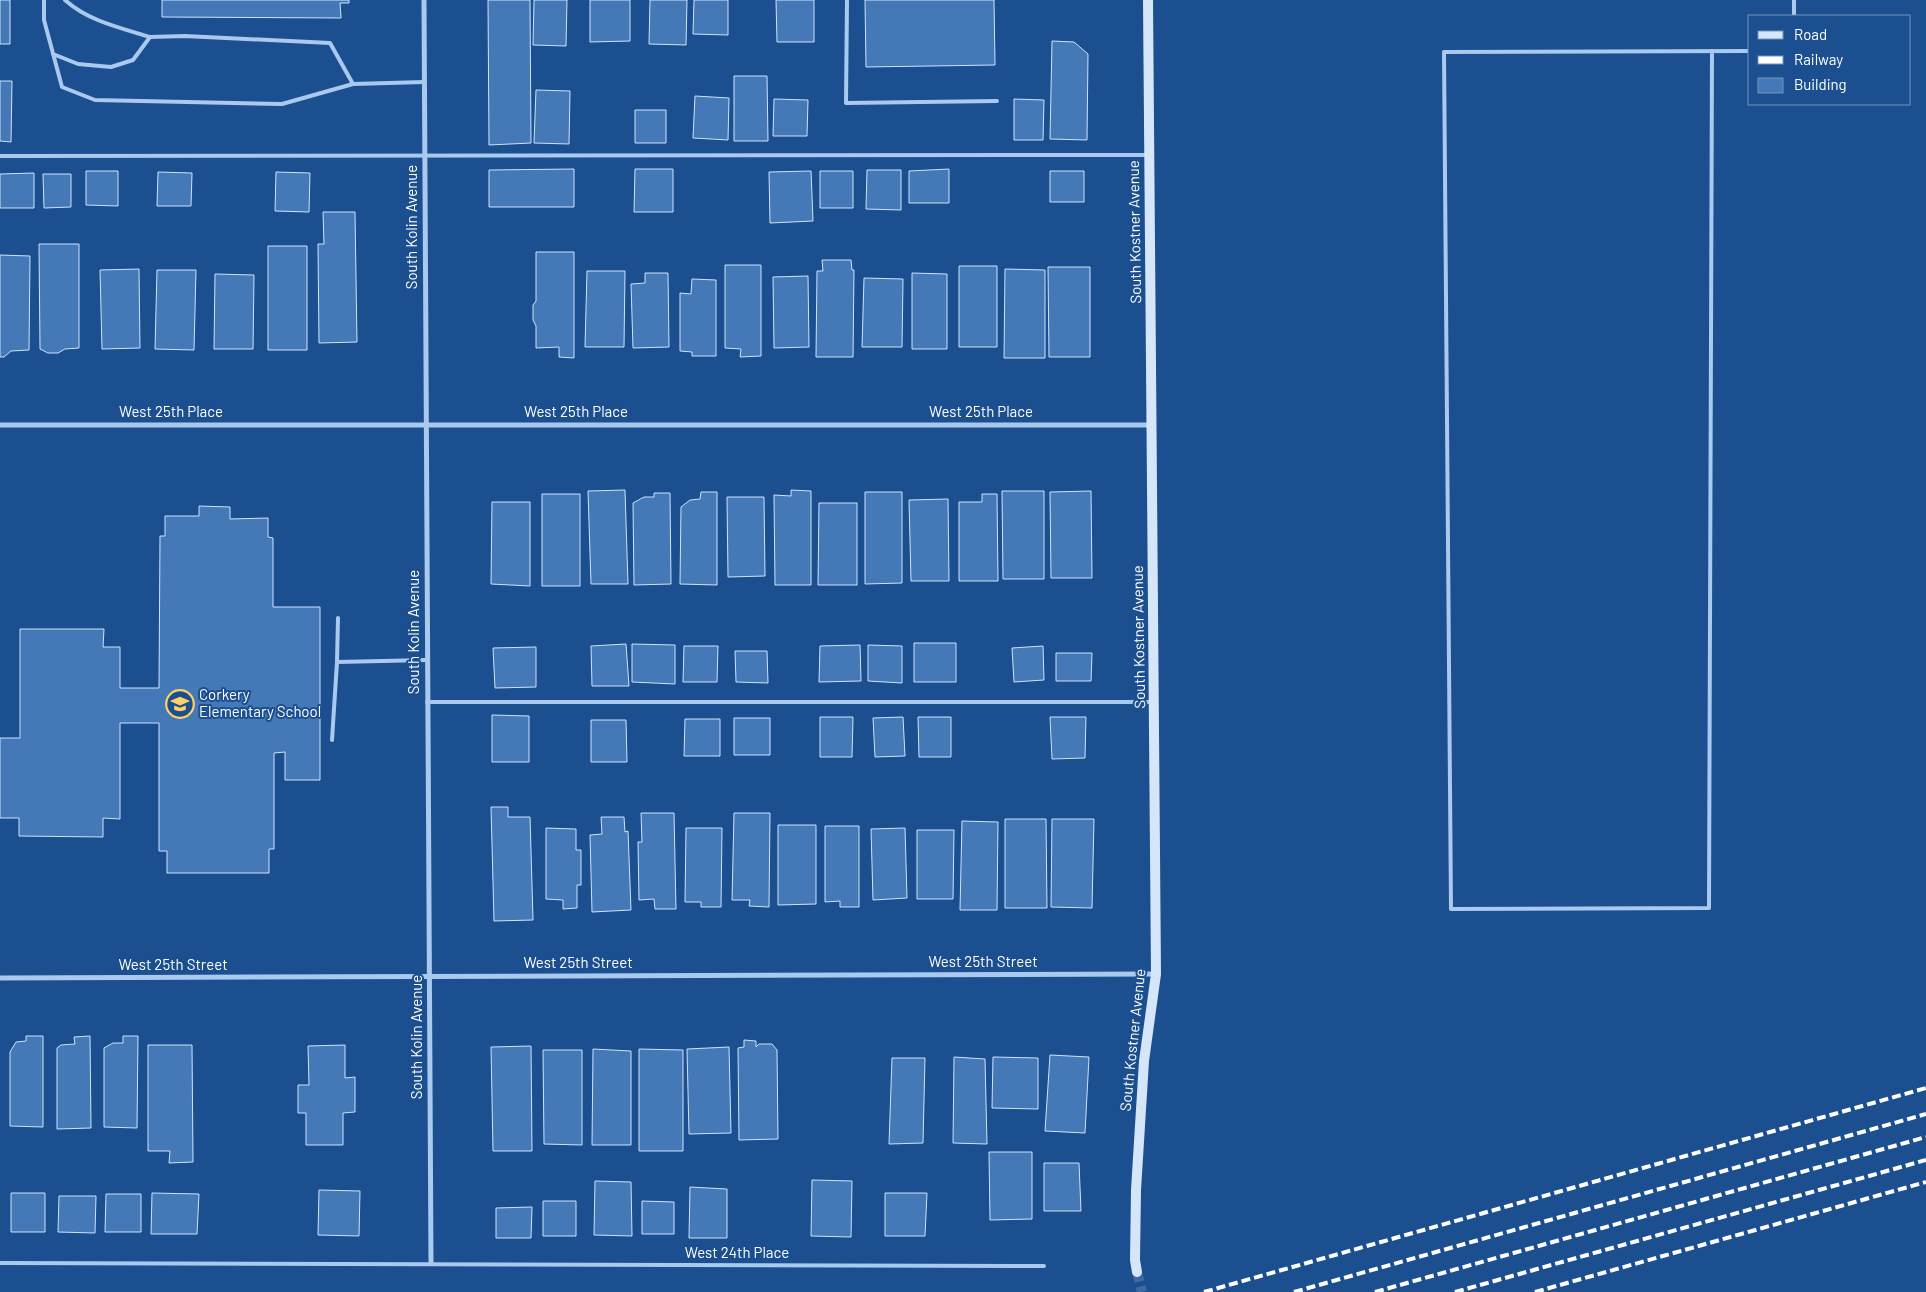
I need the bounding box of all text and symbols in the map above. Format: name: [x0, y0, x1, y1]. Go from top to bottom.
legend: [1748, 15, 1911, 105]
text: Road: [1794, 25, 1827, 43]
text: Railway: [1794, 50, 1843, 68]
text: Building: [1794, 75, 1847, 93]
street label: South Kostner Avenue: [1124, 160, 1144, 304]
street label: South Kolin Avenue: [402, 165, 420, 289]
street label: West 25th Place: [119, 402, 223, 420]
street label: West 25th Place: [524, 402, 628, 420]
street label: West 25th Place: [929, 402, 1033, 420]
street label: South Kostner Avenue: [1128, 565, 1148, 709]
street label: South Kolin Avenue: [404, 570, 422, 694]
place label: Corkery Elementary School: [199, 685, 321, 720]
school or university icon: Corkery Elementary School: [165, 689, 195, 719]
street label: West 25th Street: [928, 952, 1038, 970]
street label: West 25th Street: [523, 953, 633, 971]
street label: West 25th Street: [118, 955, 228, 973]
street label: South Kostner Avenue: [1116, 968, 1148, 1112]
street label: South Kolin Avenue: [407, 975, 425, 1099]
street label: West 24th Place: [685, 1243, 789, 1261]

